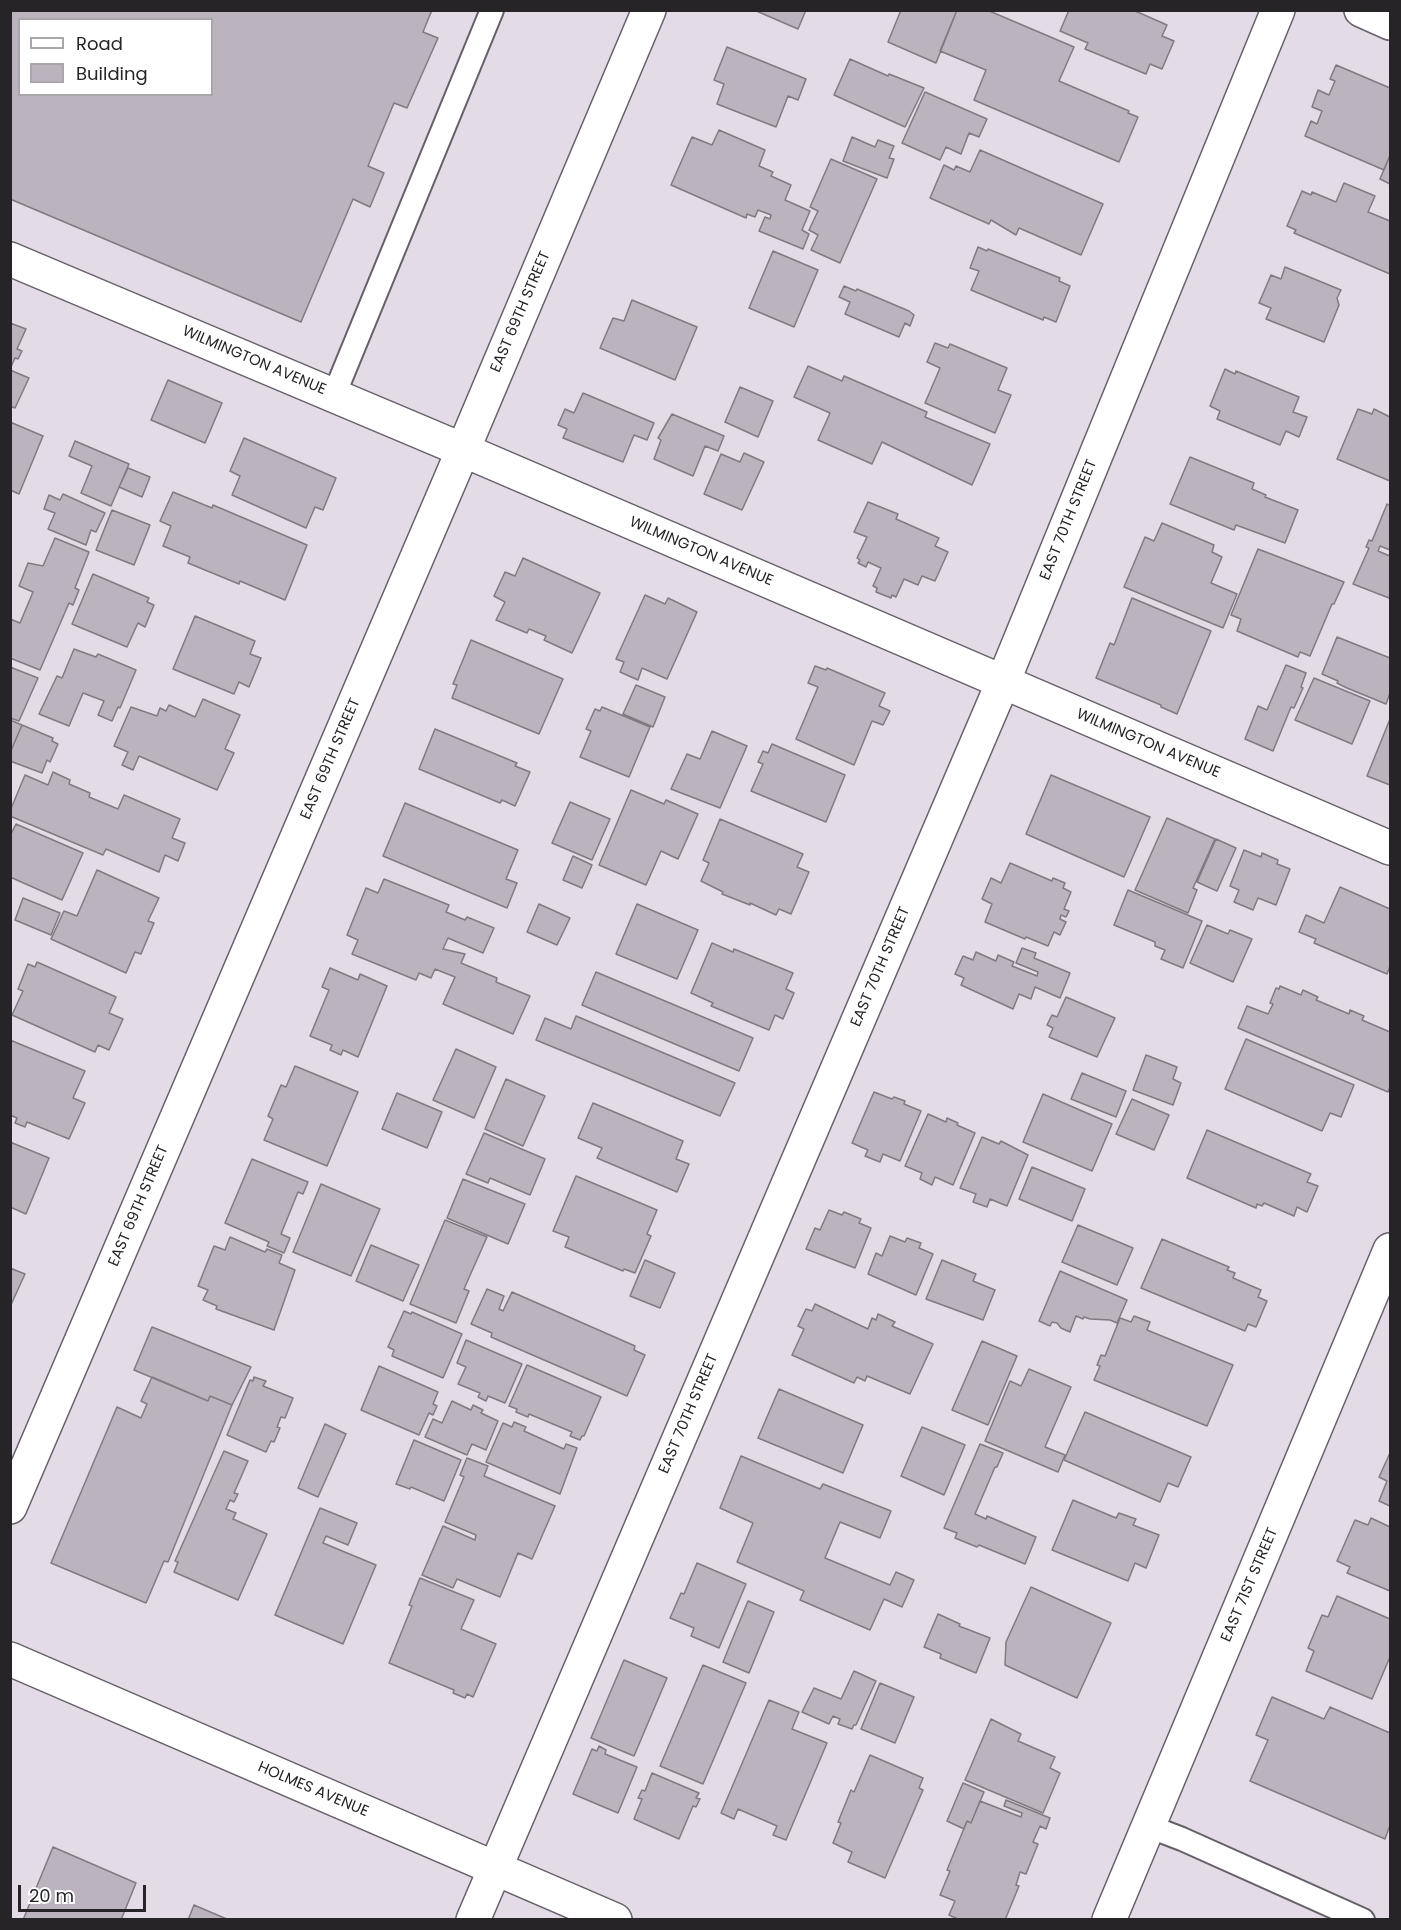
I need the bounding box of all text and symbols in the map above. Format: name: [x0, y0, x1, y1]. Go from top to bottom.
legend: [18, 18, 213, 96]
text: Road: [76, 31, 123, 56]
text: Building: [76, 61, 148, 86]
street label: EAST 69TH STREET: [487, 249, 555, 375]
street label: WILMINGTON AVENUE: [179, 323, 329, 399]
street label: EAST 70TH STREET: [1037, 457, 1101, 583]
street label: WILMINGTON AVENUE: [626, 514, 776, 590]
street label: EAST 69TH STREET: [297, 696, 365, 822]
street label: WILMINGTON AVENUE: [1073, 706, 1223, 782]
street label: EAST 70TH STREET: [848, 904, 914, 1030]
street label: EAST 69TH STREET: [105, 1143, 173, 1269]
street label: EAST 70TH STREET: [656, 1351, 722, 1477]
street label: EAST 71ST STREET: [1218, 1525, 1282, 1645]
street label: HOLMES AVENUE: [255, 1759, 371, 1821]
scale bar: [21, 1873, 148, 1911]
text: 20 m: [29, 1883, 74, 1908]

